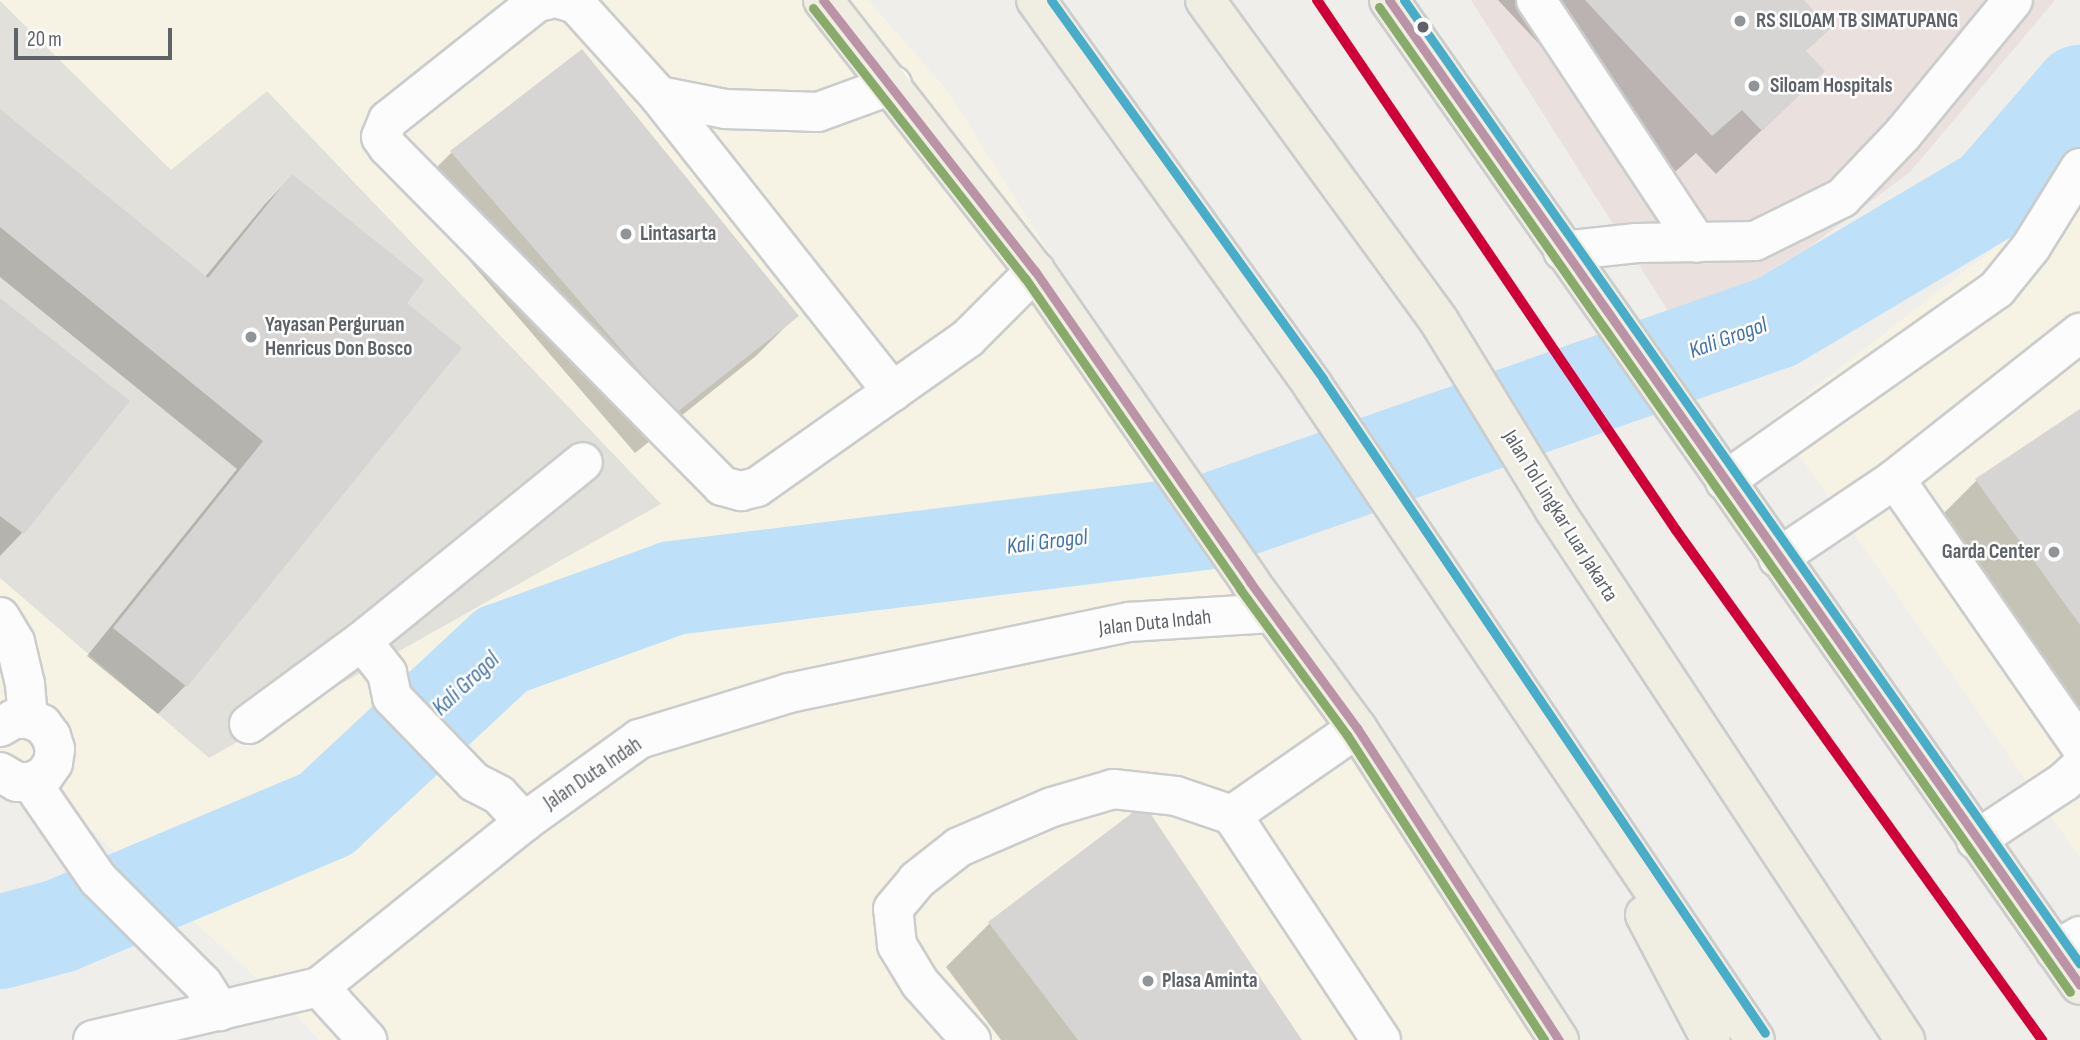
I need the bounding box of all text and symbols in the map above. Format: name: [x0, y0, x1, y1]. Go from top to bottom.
place label: RS SILOAM TB SIMATUPANG: [1756, 8, 1958, 34]
marker: RS SILOAM TB SIMATUPANG: [1730, 11, 1750, 31]
scale bar: [18, 14, 175, 58]
unlabelled marker: [1416, 20, 1430, 34]
text: 20 m: [27, 27, 62, 52]
place label: Siloam Hospitals: [1770, 73, 1893, 99]
marker: Siloam Hospitals: [1744, 76, 1764, 96]
place label: Lintasarta: [640, 221, 716, 247]
marker: Lintasarta: [618, 226, 634, 242]
water label: Kali Grogol: [1685, 311, 1771, 365]
place label: Yayasan Perguruan Henricus Don Bosco: [265, 312, 412, 362]
marker: Yayasan Perguruan Henricus Don Bosco: [243, 329, 259, 345]
street label: Jalan Tol Lingkar Luar Jakarta: [1497, 426, 1623, 606]
water label: Kali Grogol: [1005, 523, 1089, 561]
place label: Garda Center: [1942, 539, 2040, 565]
marker: Garda Center: [2046, 544, 2062, 560]
street label: Jalan Duta Indah: [1098, 605, 1212, 641]
water label: Kali Grogol: [427, 646, 505, 722]
street label: Jalan Duta Indah: [539, 732, 647, 816]
place label: Plasa Aminta: [1162, 968, 1258, 994]
marker: Plasa Aminta: [1140, 973, 1156, 989]

